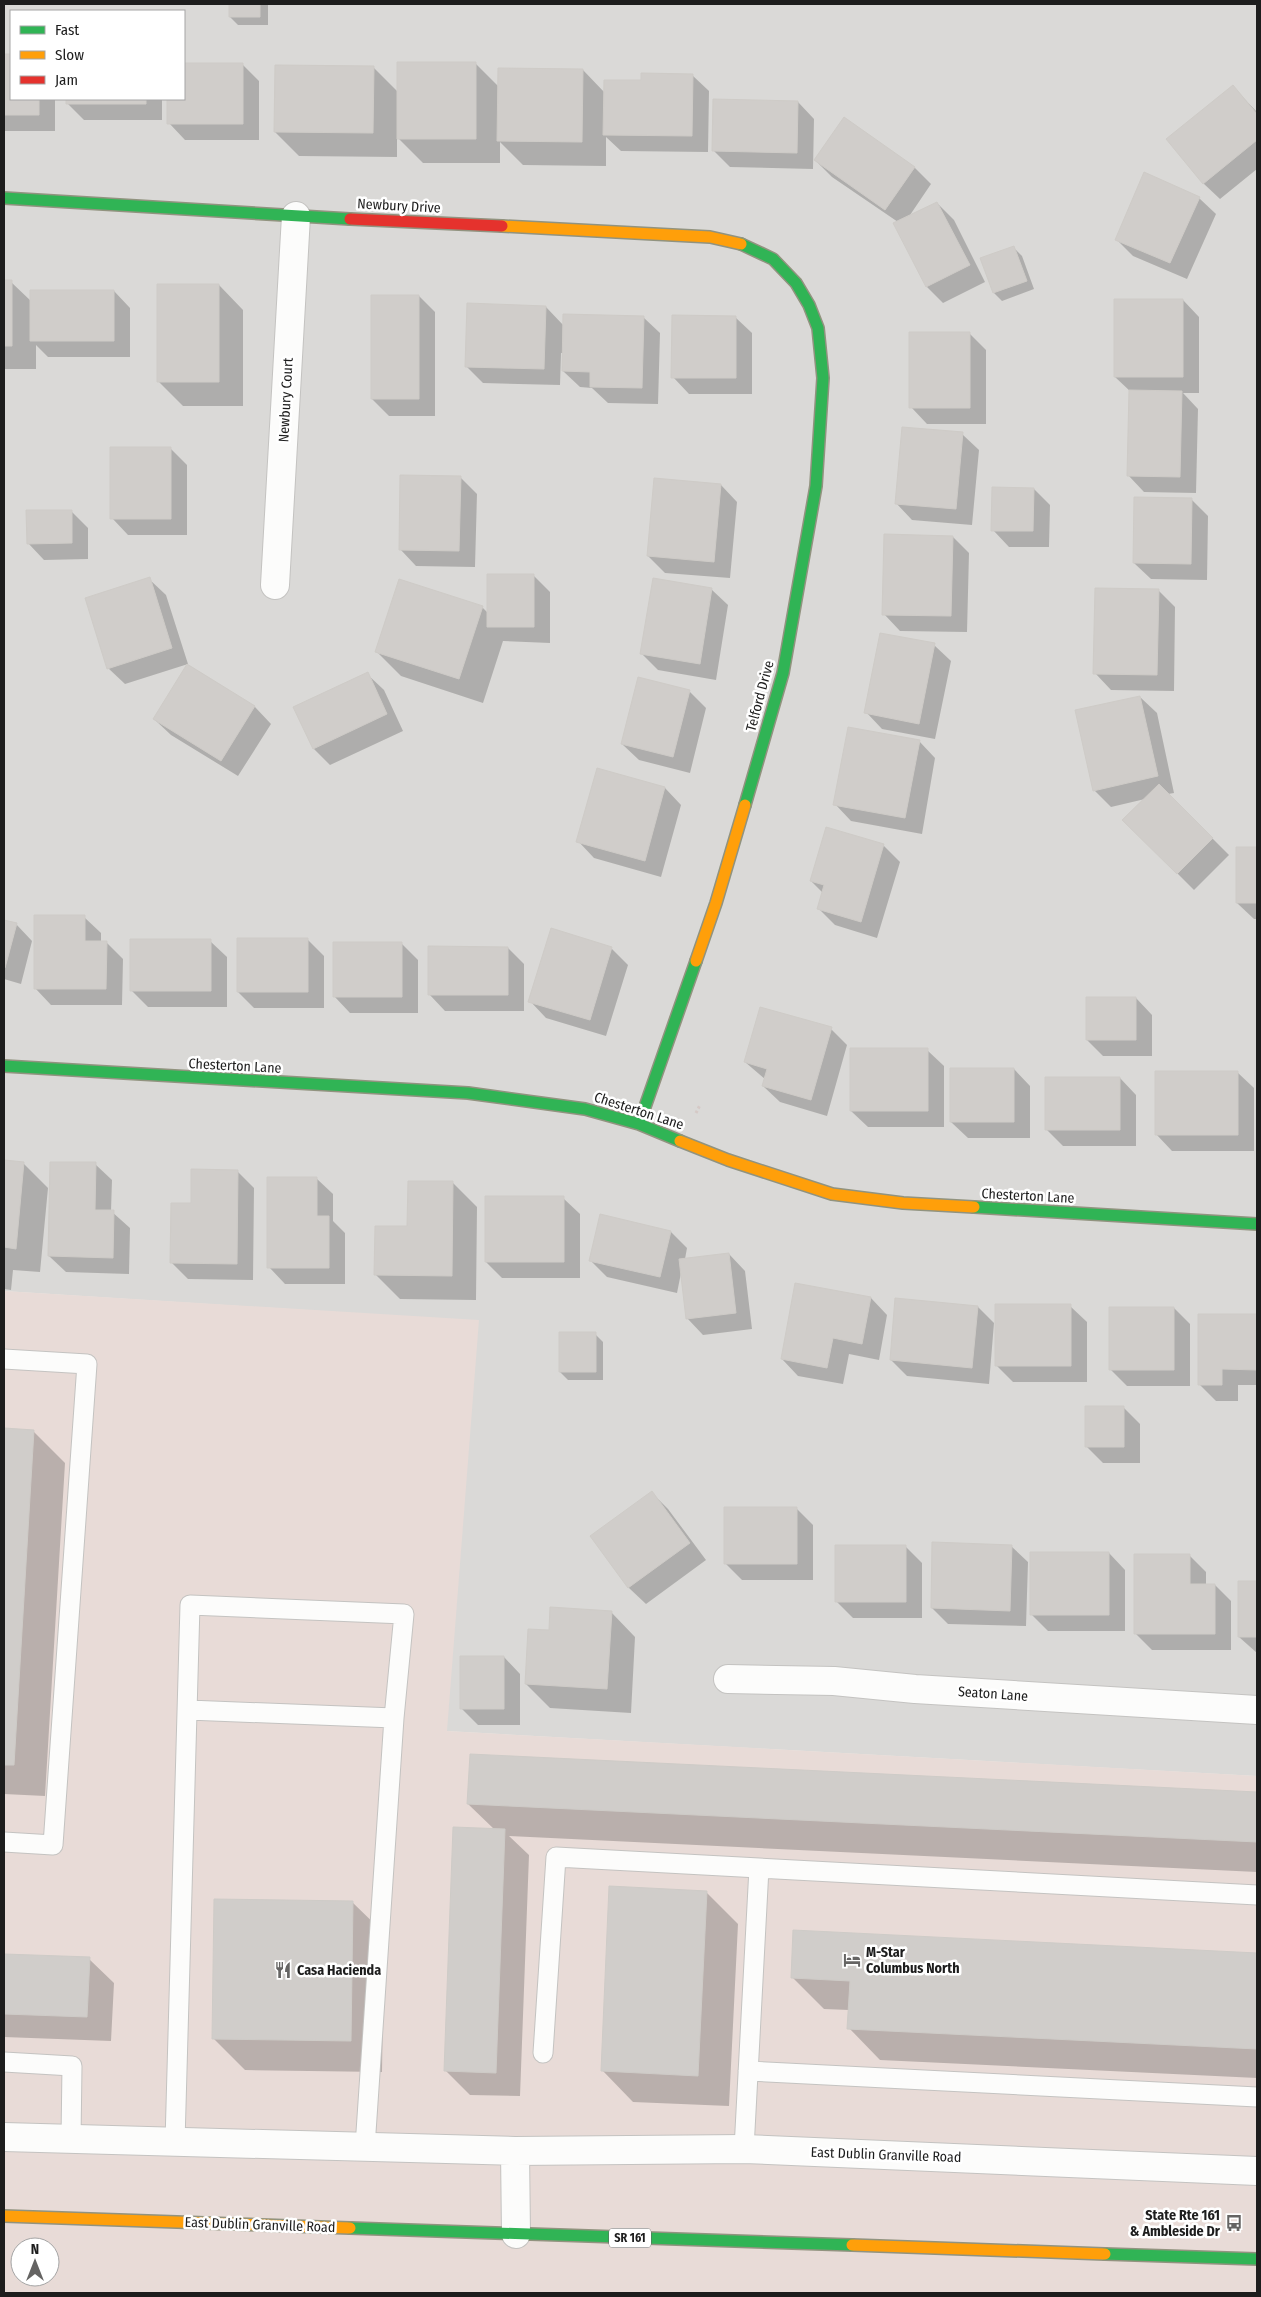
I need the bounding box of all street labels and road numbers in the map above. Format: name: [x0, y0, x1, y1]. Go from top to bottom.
street label: Newbury Drive: [357, 195, 441, 217]
street label: Newbury Court: [275, 357, 297, 443]
street label: Telford Drive: [742, 659, 778, 733]
street label: Chesterton Lane: [188, 1055, 282, 1077]
street label: Chesterton Lane: [592, 1089, 686, 1133]
street label: Chesterton Lane: [981, 1185, 1075, 1207]
street label: Seaton Lane: [957, 1683, 1029, 1705]
street label: East Dublin Granville Road: [810, 2144, 962, 2166]
street label: East Dublin Granville Road: [184, 2214, 336, 2236]
road number: SR 161: [609, 2228, 651, 2248]

